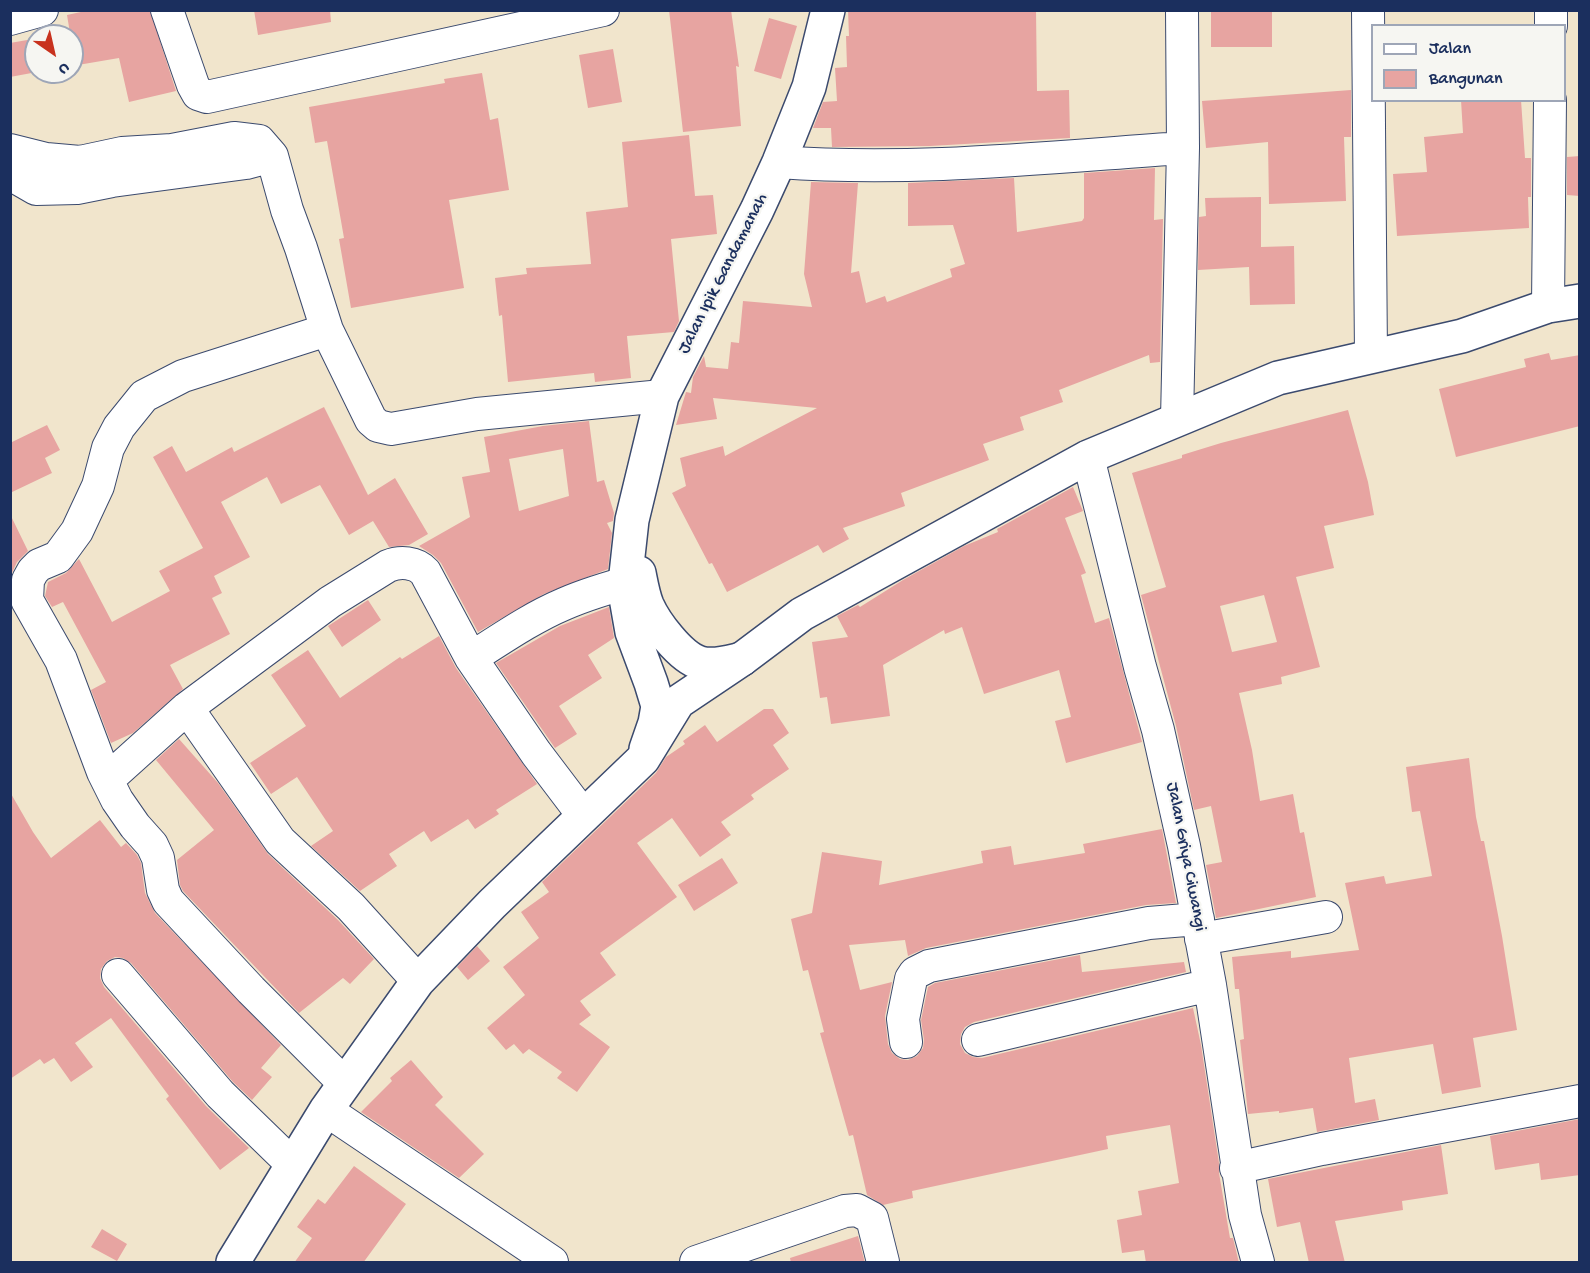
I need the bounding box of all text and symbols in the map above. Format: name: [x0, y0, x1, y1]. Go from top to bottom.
north arrow: [24, 24, 84, 84]
legend: [1371, 24, 1566, 102]
text: Jalan: [1429, 39, 1471, 60]
text: U: [54, 57, 72, 78]
text: Bangunan: [1429, 69, 1503, 90]
street label: Jalan Ipik Gandamanah: [674, 190, 774, 358]
street label: Jalan Griya Ciwangi: [1160, 781, 1210, 933]

